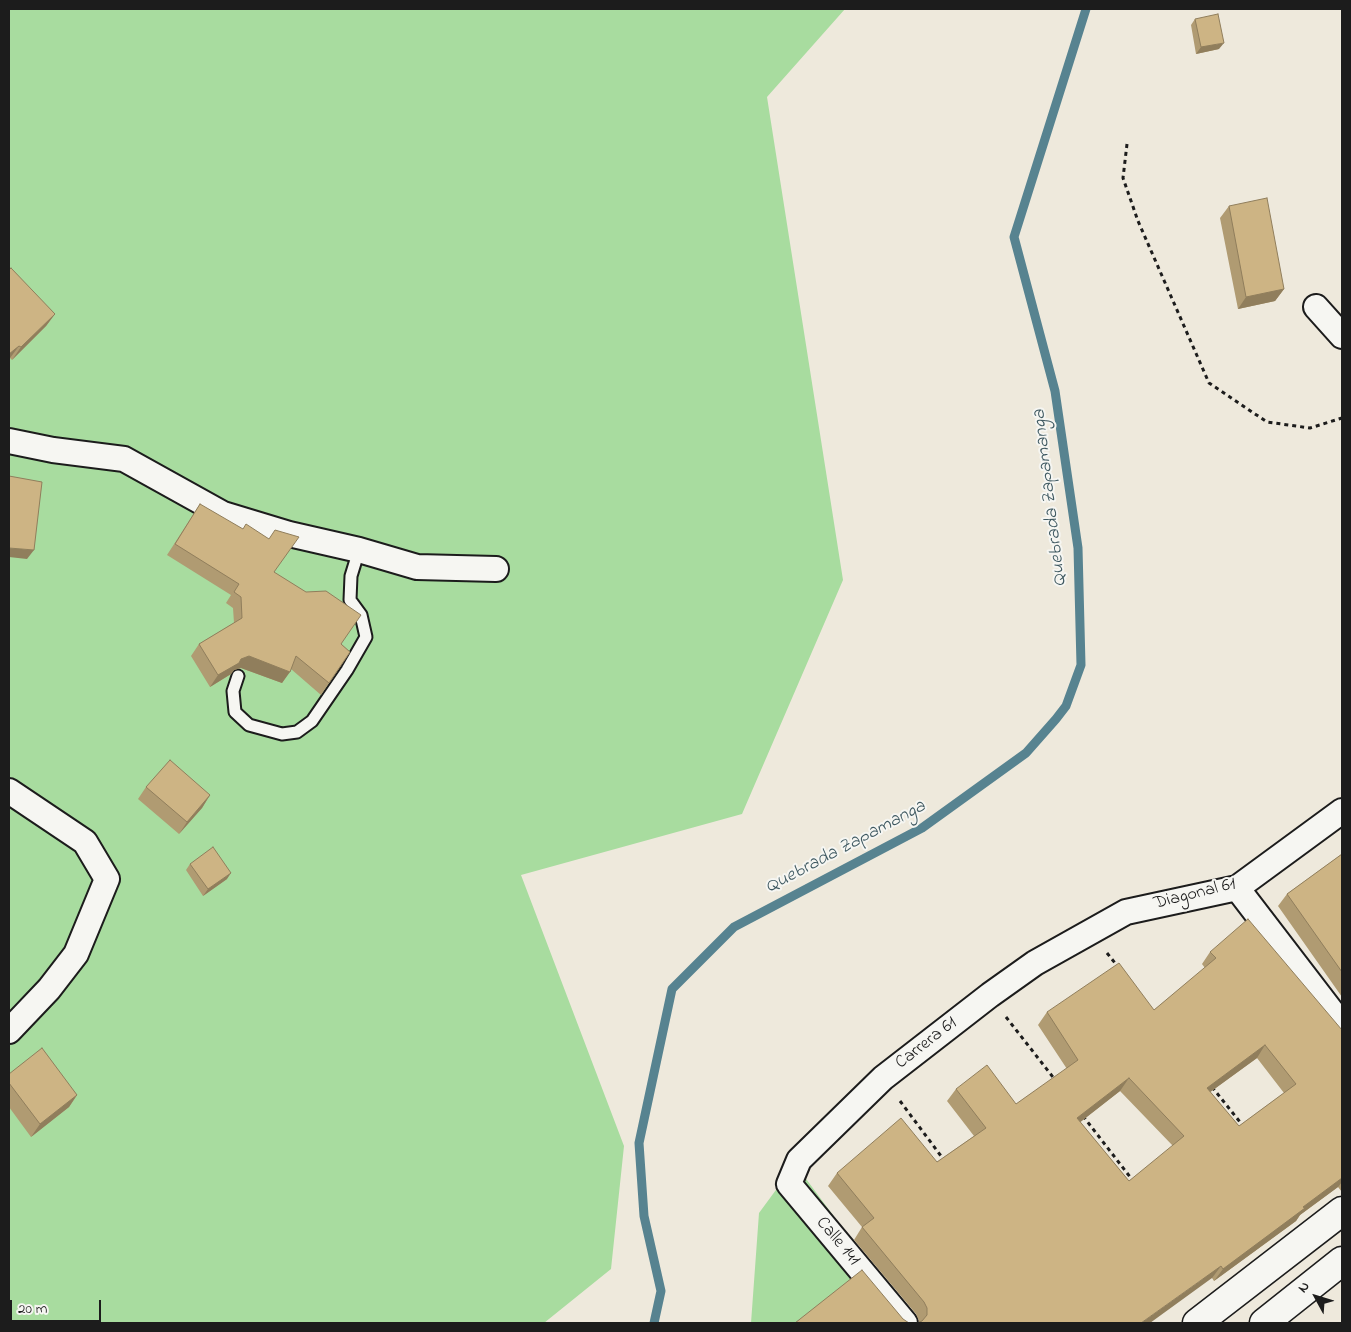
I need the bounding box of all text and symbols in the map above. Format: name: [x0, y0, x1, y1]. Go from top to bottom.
water label: Quebrada Zapamanga: [1029, 408, 1073, 588]
water label: Quebrada Zapamanga: [762, 796, 930, 900]
street label: Diagonal 61: [1152, 874, 1238, 916]
street label: Carrera 61: [892, 1013, 962, 1075]
street label: Calle 141: [810, 1213, 864, 1271]
north arrow: [1291, 1272, 1341, 1322]
text: N: [1293, 1277, 1315, 1298]
scale bar: [12, 1290, 104, 1322]
text: 20 m: [18, 1298, 47, 1320]

